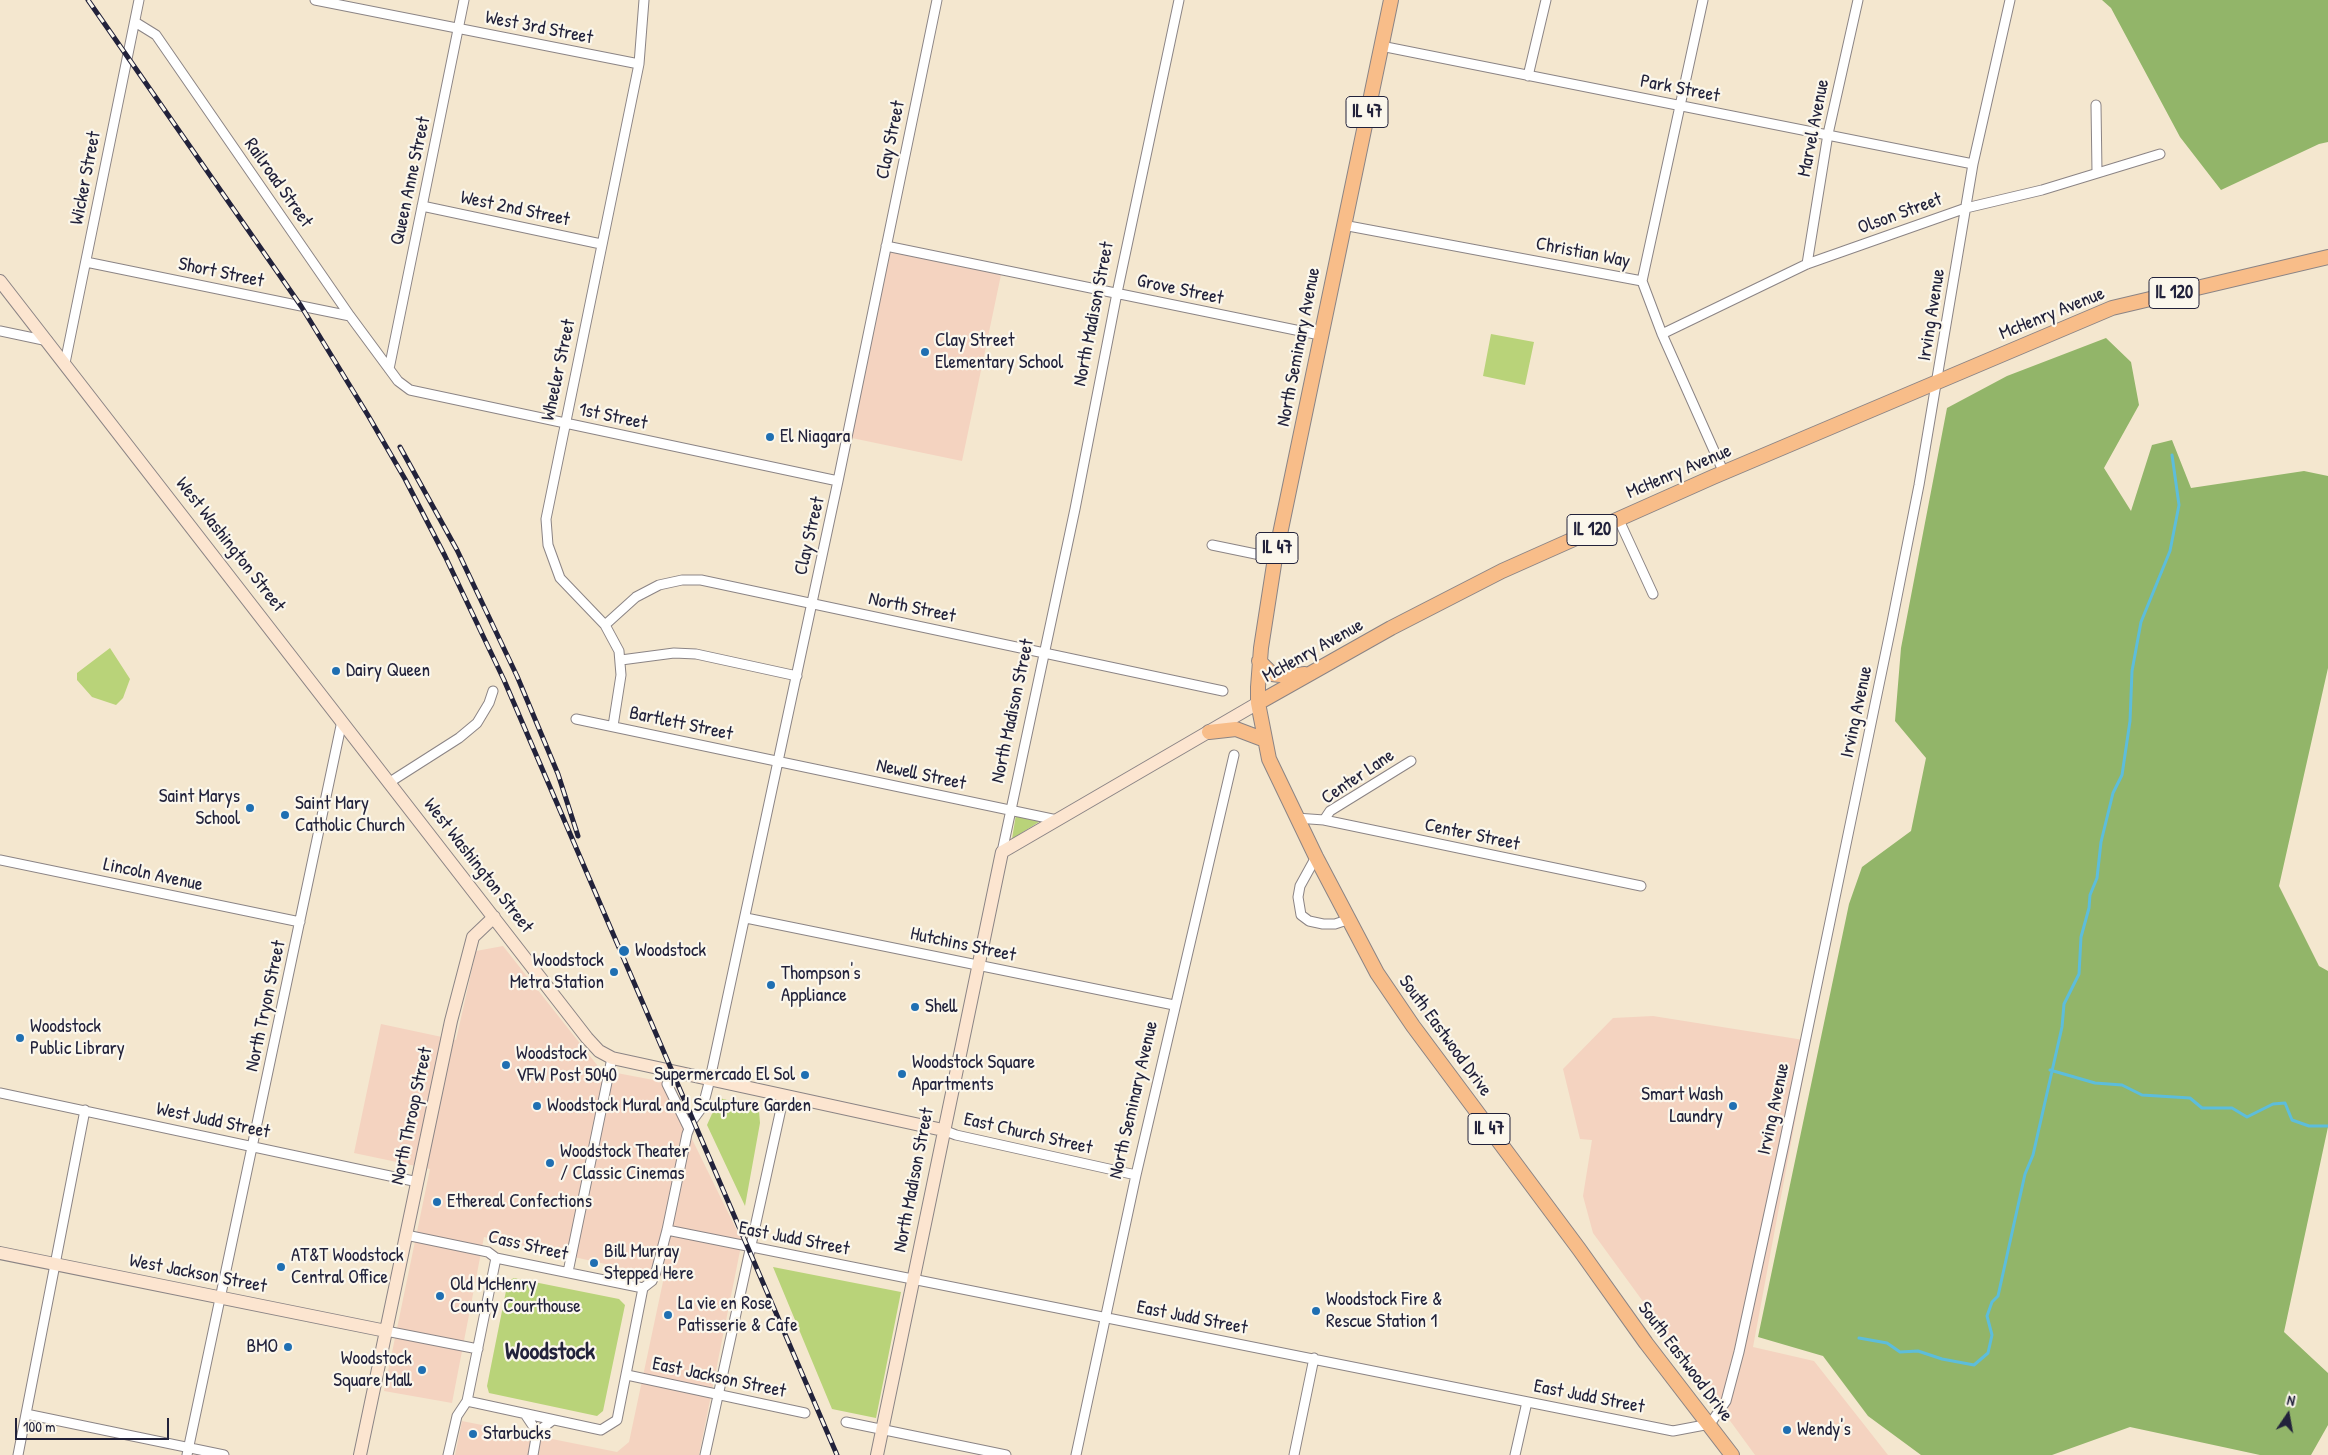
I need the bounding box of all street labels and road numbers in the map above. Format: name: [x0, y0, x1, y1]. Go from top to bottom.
street label: West 3rd Street: [483, 6, 595, 50]
street label: Park Street: [1638, 70, 1722, 108]
street label: Marvel Avenue: [1793, 77, 1835, 179]
road number: IL 47: [1346, 96, 1388, 128]
street label: Clay Street: [872, 99, 910, 181]
street label: Queen Anne Street: [386, 115, 436, 247]
street label: Wicker Street: [66, 129, 106, 227]
street label: Railroad Street: [239, 134, 317, 232]
street label: West 2nd Street: [458, 186, 572, 232]
street label: Olson Street: [1855, 188, 1945, 240]
street label: Christian Way: [1534, 233, 1632, 273]
street label: North Madison Street: [1069, 240, 1119, 388]
street label: Short Street: [176, 253, 266, 293]
street label: North Seminary Avenue: [1272, 266, 1326, 428]
street label: Irving Avenue: [1913, 267, 1951, 363]
street label: Grove Street: [1135, 270, 1225, 310]
road number: IL 120: [2149, 278, 2199, 308]
street label: McHenry Avenue: [1996, 283, 2108, 345]
street label: Wheeler Street: [537, 317, 581, 423]
street label: 1st Street: [577, 399, 649, 435]
street label: McHenry Avenue: [1623, 440, 1735, 504]
street label: West Washington Street: [170, 473, 290, 617]
street label: Clay Street: [790, 495, 830, 577]
road number: IL 120: [1567, 514, 1617, 546]
road number: IL 47: [1256, 532, 1298, 564]
street label: North Street: [866, 588, 958, 628]
street label: McHenry Avenue: [1259, 614, 1367, 688]
street label: North Madison Street: [987, 637, 1039, 785]
street label: Irving Avenue: [1836, 664, 1878, 760]
street label: Bartlett Street: [627, 702, 735, 746]
street label: Center Lane: [1317, 744, 1399, 810]
street label: Newell Street: [874, 754, 968, 796]
street label: West Washington Street: [418, 794, 538, 938]
street label: Center Street: [1422, 814, 1522, 856]
street label: Lincoln Avenue: [101, 853, 205, 897]
street label: Hutchins Street: [908, 923, 1018, 967]
street label: North Tryon Street: [241, 939, 291, 1073]
street label: South Eastwood Drive: [1393, 971, 1497, 1101]
street label: North Seminary Avenue: [1105, 1019, 1163, 1181]
street label: North Throop Street: [386, 1045, 438, 1187]
street label: Irving Avenue: [1753, 1061, 1795, 1157]
street label: West Judd Street: [154, 1098, 272, 1144]
street label: North Madison Street: [889, 1106, 939, 1254]
street label: East Church Street: [961, 1108, 1095, 1160]
road number: IL 47: [1468, 1114, 1510, 1144]
street label: East Judd Street: [737, 1217, 851, 1261]
street label: Cass Street: [486, 1226, 570, 1266]
street label: West Jackson Street: [127, 1250, 269, 1298]
street label: East Judd Street: [1135, 1296, 1249, 1340]
street label: South Eastwood Drive: [1633, 1298, 1737, 1426]
street label: East Jackson Street: [650, 1353, 788, 1403]
street label: East Judd Street: [1532, 1375, 1646, 1419]

